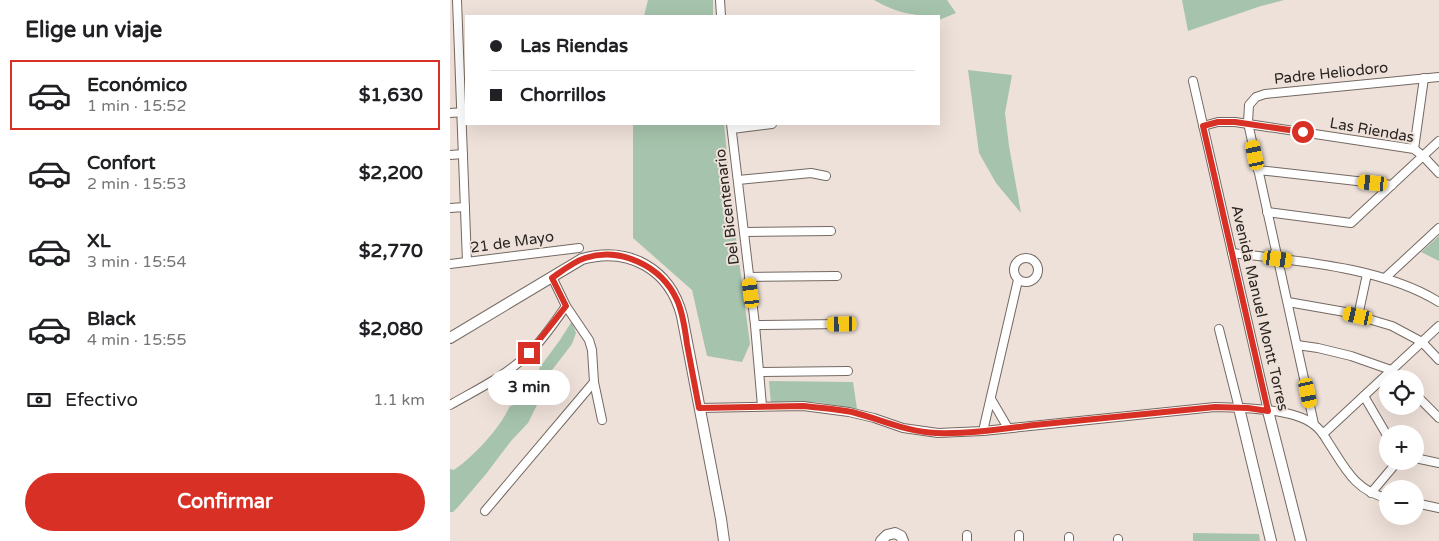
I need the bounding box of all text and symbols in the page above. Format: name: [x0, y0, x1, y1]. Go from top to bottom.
text: Elige un viaje: [25, 17, 162, 43]
text: Las Riendas: [520, 35, 628, 57]
street label: Padre Heliodoro: [1273, 58, 1389, 88]
icon: car: [27, 73, 72, 118]
text: Económico: [87, 74, 187, 96]
text: $1,630: [359, 84, 423, 106]
text: Chorrillos: [520, 84, 606, 106]
text: 1 min · 15:52: [87, 96, 186, 116]
street label: Las Riendas: [1328, 114, 1416, 146]
route start: [1292, 121, 1314, 143]
car: [1244, 139, 1265, 171]
street label: Del Bicentenario: [711, 148, 743, 266]
icon: car: [27, 151, 72, 196]
text: Confort: [87, 152, 156, 174]
text: $2,200: [359, 162, 423, 184]
text: 2 min · 15:53: [87, 174, 186, 194]
car: [1357, 174, 1388, 192]
street label: Avenida Manuel Montt Torres: [1228, 203, 1292, 413]
street label: 21 de Mayo: [469, 227, 555, 257]
icon: car: [27, 229, 72, 274]
text: XL: [87, 230, 111, 252]
text: $2,770: [359, 240, 423, 262]
car: [1262, 249, 1293, 269]
text: 3 min · 15:54: [87, 252, 186, 272]
car: [741, 277, 760, 309]
car: [1341, 305, 1374, 327]
icon: car: [27, 307, 72, 352]
text: Black: [87, 308, 136, 330]
car: [826, 316, 857, 332]
text: $2,080: [359, 318, 423, 340]
text: 4 min · 15:55: [87, 330, 186, 350]
route end: [518, 342, 540, 364]
callout: 3 min: [488, 370, 570, 406]
map controls: [1379, 370, 1424, 525]
button: locate: [1379, 370, 1424, 415]
text: 3 min: [508, 377, 550, 397]
car: [1297, 377, 1318, 409]
icon: cash: [25, 386, 53, 414]
text: Efectivo: [65, 389, 138, 411]
text: 1.1 km: [373, 390, 425, 410]
button: +: [1379, 425, 1424, 470]
button: Confirmar: [25, 473, 425, 531]
button: −: [1379, 480, 1424, 525]

